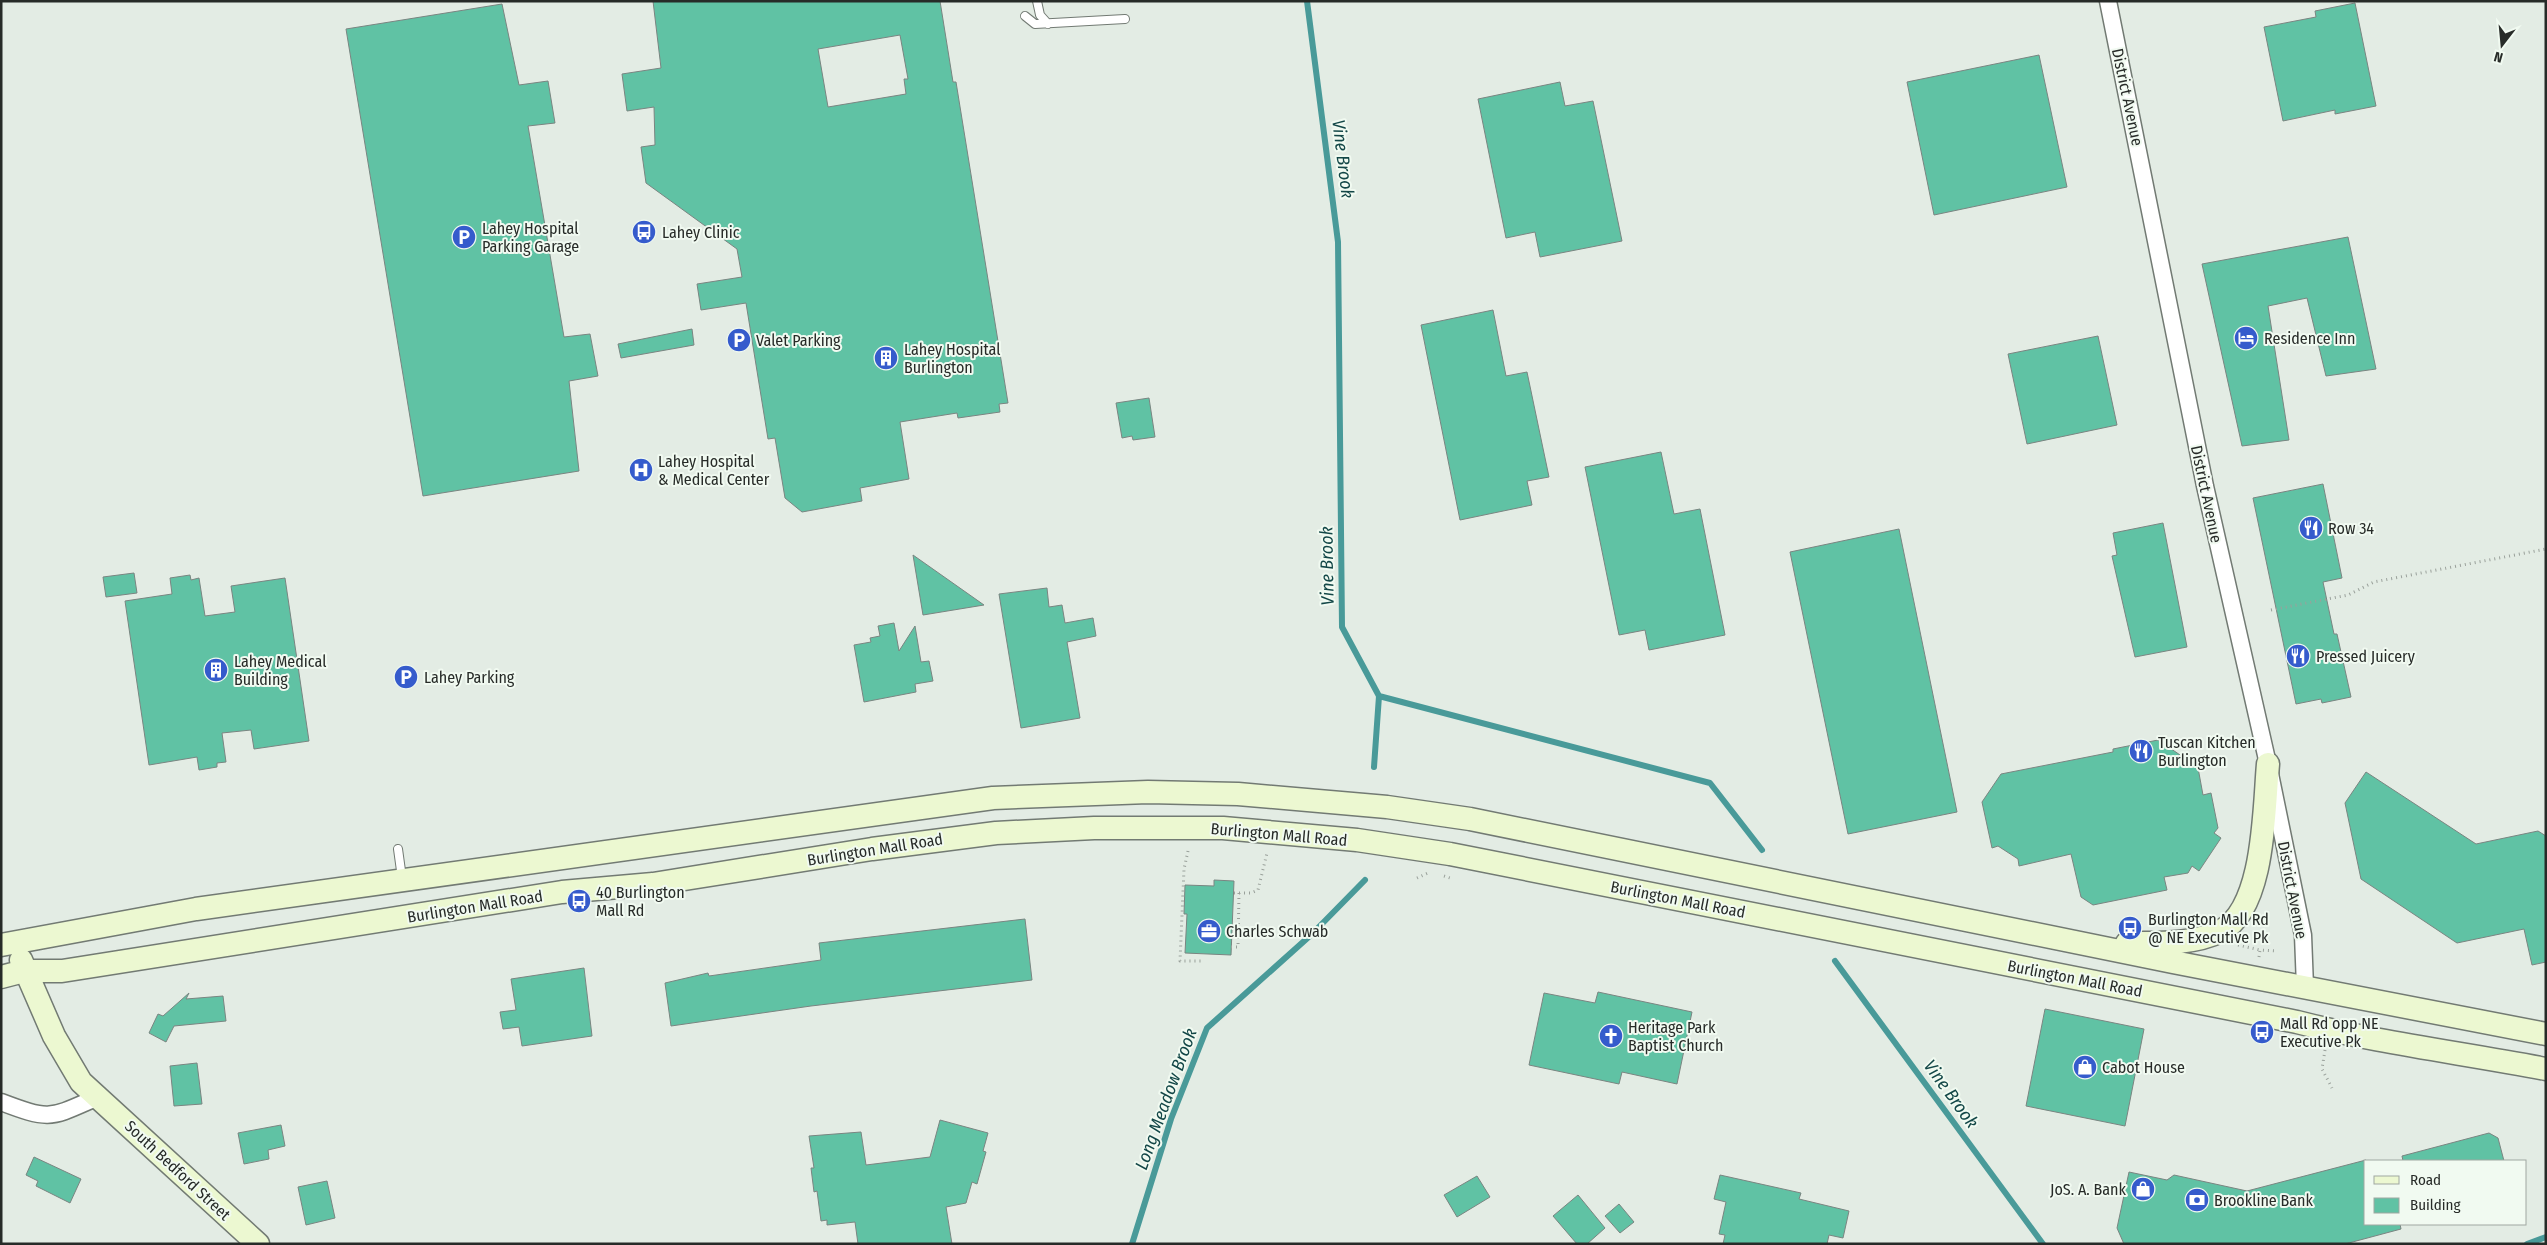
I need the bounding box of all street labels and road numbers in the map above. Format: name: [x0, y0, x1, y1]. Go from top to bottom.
street label: District Avenue: [2108, 47, 2147, 148]
street label: District Avenue: [2187, 444, 2226, 545]
street label: Burlington Mall Road: [1210, 819, 1348, 850]
street label: Burlington Mall Road: [806, 829, 944, 870]
street label: District Avenue: [2274, 840, 2311, 941]
street label: Burlington Mall Road: [1609, 877, 1747, 922]
street label: Burlington Mall Road: [406, 886, 544, 927]
street label: Burlington Mall Road: [2006, 956, 2144, 1001]
street label: South Bedford Street: [121, 1117, 235, 1225]

